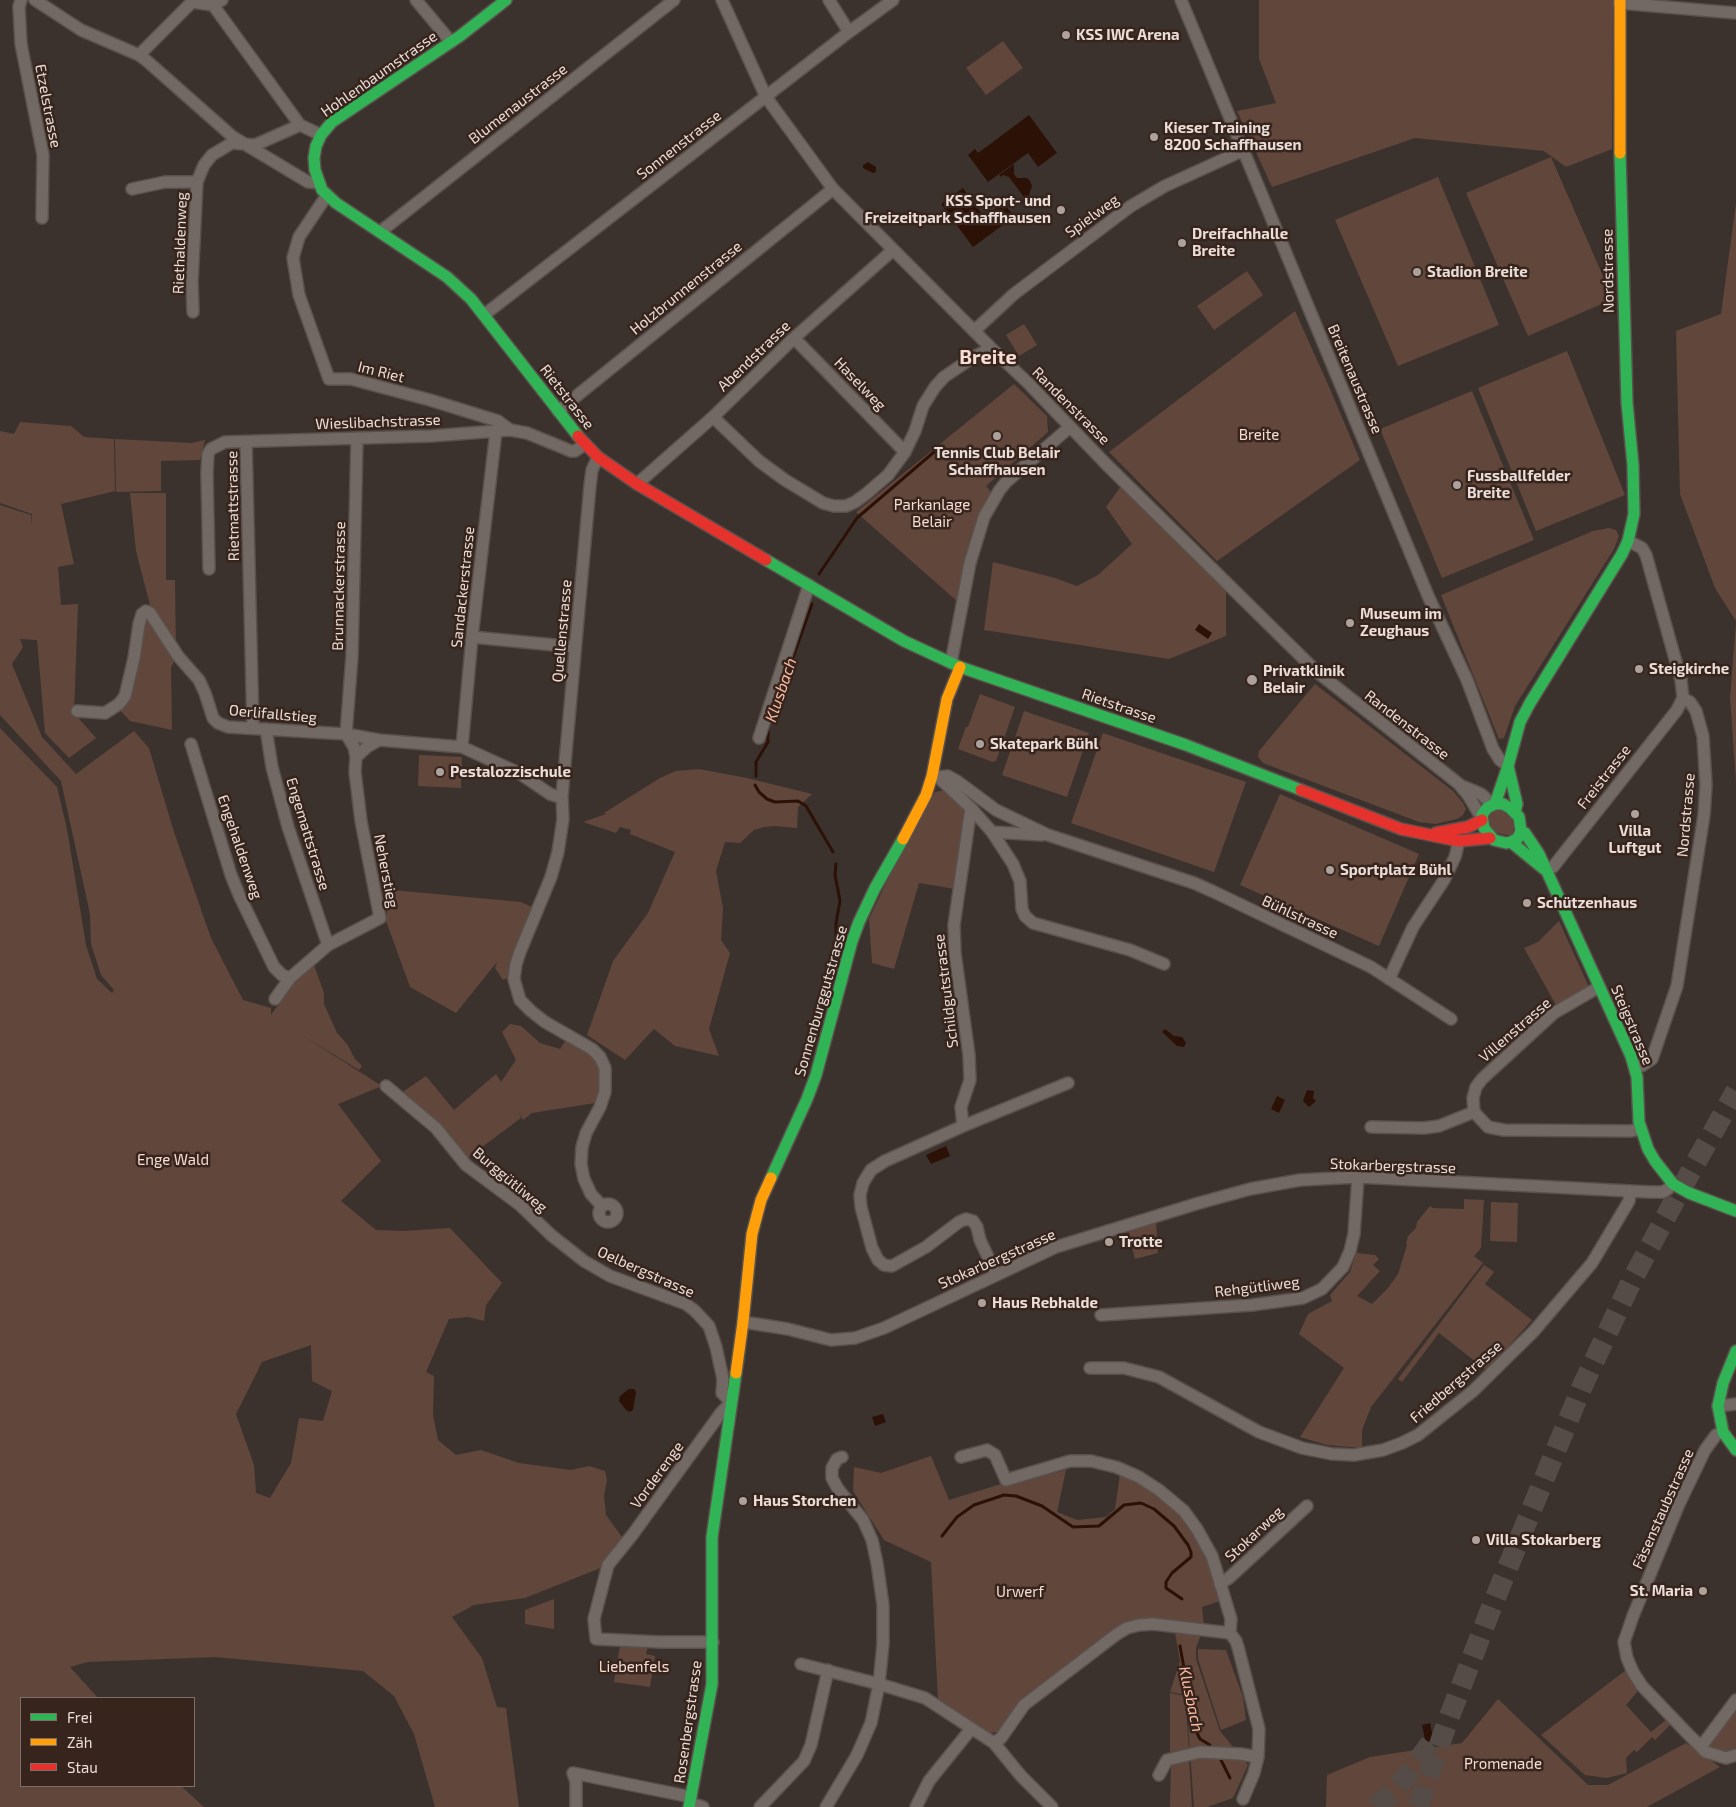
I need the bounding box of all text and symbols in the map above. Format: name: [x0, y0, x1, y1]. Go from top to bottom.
place label: KSS IWC Arena: [1076, 26, 1179, 44]
street label: Hohlenbaumstrasse: [317, 27, 441, 121]
marker: KSS IWC Arena: [1060, 29, 1072, 41]
street label: Blumenaustrasse: [465, 60, 571, 148]
street label: Etzelstrasse: [31, 62, 65, 150]
street label: Sonnenstrasse: [633, 107, 725, 183]
place label: Kieser Training 8200 Schaffhausen: [1164, 119, 1301, 154]
marker: Kieser Training 8200 Schaffhausen: [1148, 131, 1160, 143]
street label: Spielweg: [1062, 191, 1122, 241]
street label: Riethaldenweg: [169, 192, 191, 294]
place label: KSS Sport- und Freizeitpark Schaffhausen: [865, 192, 1051, 227]
marker: KSS Sport- und Freizeitpark Schaffhausen: [1055, 204, 1067, 216]
place label: Dreifachhalle Breite: [1192, 225, 1288, 260]
street label: Nordstrasse: [1598, 229, 1618, 313]
street label: Holzbrunnenstrasse: [626, 237, 746, 339]
marker: Dreifachhalle Breite: [1176, 237, 1188, 249]
place label: Stadion Breite: [1427, 263, 1528, 281]
marker: Stadion Breite: [1411, 266, 1423, 278]
street label: Abendstrasse: [714, 317, 794, 395]
street label: Breitenaustrasse: [1324, 322, 1386, 436]
district label: Breite: [959, 345, 1017, 369]
street label: Haselweg: [830, 354, 890, 414]
street label: Im Riet: [356, 358, 406, 386]
street label: Rietstrasse: [536, 361, 598, 433]
street label: Randenstrasse: [1028, 363, 1114, 449]
street label: Wieslibachstrasse: [315, 411, 441, 433]
park label: Breite: [1239, 426, 1279, 444]
marker: Tennis Club Belair Schaffhausen: [991, 430, 1003, 442]
place label: Tennis Club Belair Schaffhausen: [934, 444, 1060, 479]
street label: Rietmattstrasse: [223, 451, 243, 561]
place label: Fussballfelder Breite: [1467, 467, 1570, 502]
marker: Fussballfelder Breite: [1451, 479, 1463, 491]
park label: Parkanlage Belair: [894, 496, 970, 531]
street label: Brunnackerstrasse: [329, 521, 349, 651]
street label: Sandackerstrasse: [448, 525, 478, 649]
street label: Quellenstrasse: [549, 579, 575, 683]
place label: Museum im Zeughaus: [1360, 605, 1442, 640]
marker: Museum im Zeughaus: [1344, 617, 1356, 629]
water label: Klusbach: [761, 655, 801, 725]
place label: Steigkirche: [1649, 660, 1729, 678]
place label: Privatklinik Belair: [1263, 662, 1345, 697]
marker: Steigkirche: [1633, 663, 1645, 675]
marker: Privatklinik Belair: [1245, 673, 1259, 687]
street label: Rietstrasse: [1079, 685, 1159, 727]
street label: Randenstrasse: [1361, 686, 1453, 764]
street label: Oerlifallstieg: [228, 701, 318, 727]
place label: Skatepark Bühl: [990, 735, 1098, 753]
marker: Skatepark Bühl: [974, 738, 986, 750]
street label: Freistrasse: [1573, 741, 1635, 813]
place label: Pestalozzischule: [450, 763, 571, 781]
marker: Pestalozzischule: [434, 766, 446, 778]
street label: Nordstrasse: [1673, 772, 1699, 858]
street label: Engemattstrasse: [282, 775, 334, 893]
street label: Engehaldenweg: [214, 793, 266, 901]
marker: Villa Luftgut: [1629, 808, 1641, 820]
place label: Villa Luftgut: [1609, 822, 1661, 857]
street label: Neherstieg: [370, 833, 402, 909]
place label: Sportplatz Bühl: [1340, 861, 1451, 879]
marker: Sportplatz Bühl: [1324, 864, 1336, 876]
street label: Bühlstrasse: [1259, 892, 1341, 942]
place label: Schützenhaus: [1537, 894, 1637, 912]
marker: Schützenhaus: [1521, 897, 1533, 909]
street label: Sonnenburggutstrasse: [791, 924, 851, 1078]
street label: Schildgutstrasse: [930, 933, 962, 1049]
street label: Steigstrasse: [1607, 982, 1657, 1068]
street label: Villenstrasse: [1475, 994, 1555, 1066]
street label: Burggütliweg: [469, 1144, 551, 1216]
park label: Enge Wald: [137, 1151, 209, 1169]
street label: Stokarbergstrasse: [1330, 1155, 1456, 1177]
street label: Stokarbergstrasse: [936, 1225, 1058, 1293]
place label: Trotte: [1119, 1233, 1163, 1251]
marker: Trotte: [1103, 1236, 1115, 1248]
street label: Oelbergstrasse: [595, 1243, 697, 1301]
street label: Rehgütliweg: [1213, 1273, 1301, 1301]
place label: Haus Rebhalde: [992, 1294, 1098, 1312]
marker: Haus Rebhalde: [976, 1297, 988, 1309]
street label: Friedbergstrasse: [1406, 1337, 1506, 1427]
street label: Vorderenge: [627, 1438, 687, 1512]
street label: Fäsenstaubstrasse: [1628, 1446, 1698, 1572]
place label: Haus Storchen: [753, 1492, 856, 1510]
marker: Haus Storchen: [737, 1495, 749, 1507]
street label: Stokarweg: [1221, 1502, 1287, 1566]
place label: Villa Stokarberg: [1486, 1531, 1601, 1549]
marker: Villa Stokarberg: [1470, 1534, 1482, 1546]
place label: St. Maria: [1630, 1582, 1693, 1600]
park label: Urwerf: [996, 1583, 1044, 1601]
marker: St. Maria: [1697, 1585, 1709, 1597]
park label: Liebenfels: [599, 1658, 669, 1676]
street label: Rosenbergstrasse: [670, 1659, 706, 1785]
water label: Klusbach: [1175, 1664, 1207, 1734]
legend: [20, 1697, 195, 1787]
text: Frei: [67, 1708, 92, 1726]
text: Zäh: [67, 1733, 92, 1751]
park label: Promenade: [1464, 1755, 1542, 1773]
text: Stau: [67, 1758, 98, 1776]

